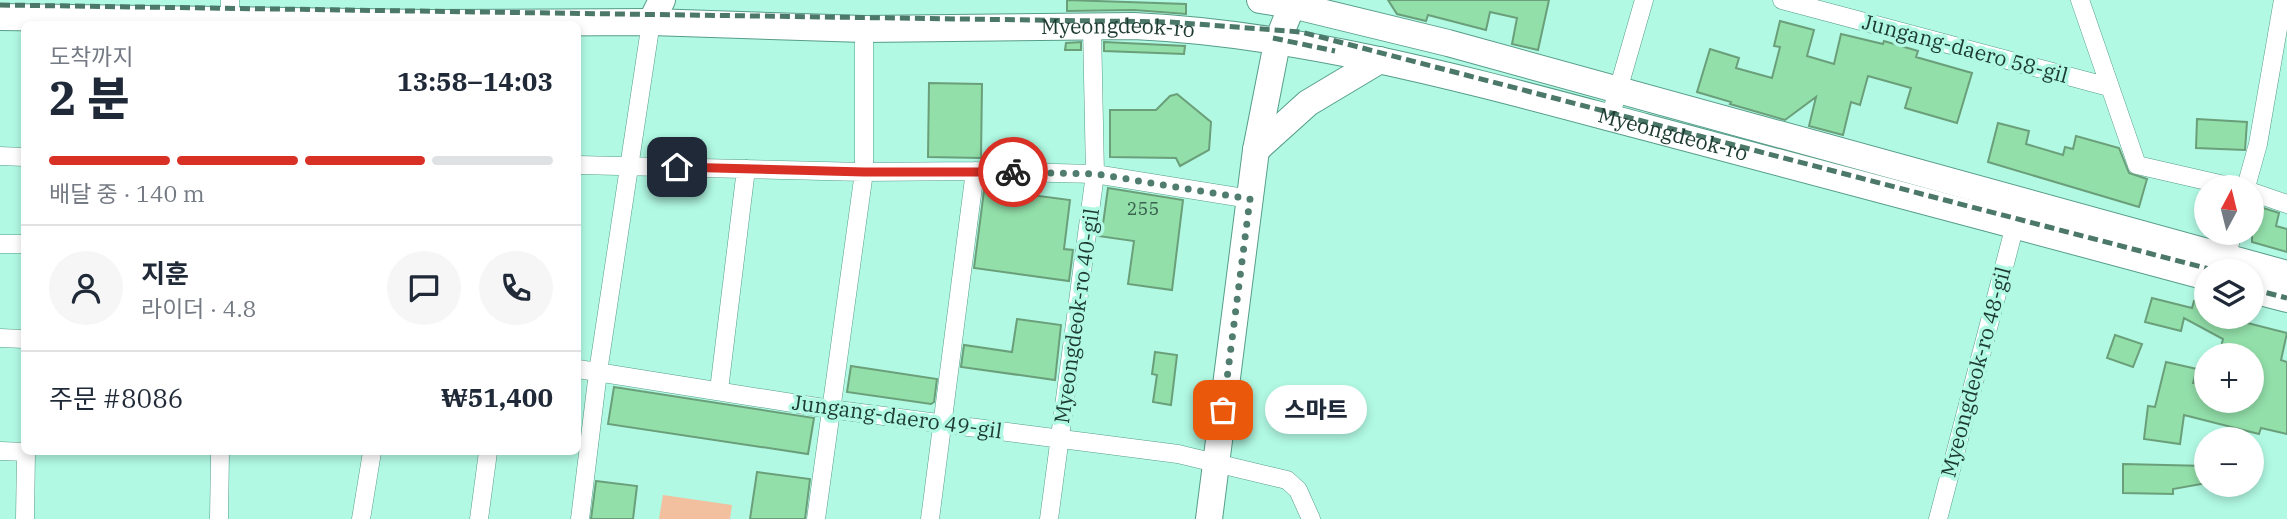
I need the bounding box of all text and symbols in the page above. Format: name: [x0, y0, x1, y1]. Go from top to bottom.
street label: Jungang-daero 58-gil: [1859, 7, 2071, 89]
street label: Myeongdeok-ro: [1041, 11, 1196, 43]
text: 도착까지: [49, 41, 134, 71]
text: 13:58–14:03: [397, 64, 553, 98]
text: 2 분: [49, 68, 130, 128]
street label: Myeongdeok-ro: [1595, 100, 1751, 167]
pin: [647, 137, 707, 197]
courier: [978, 137, 1048, 207]
icon: home: [658, 148, 696, 186]
icon: bike: [994, 153, 1032, 191]
north arrow: [2194, 175, 2264, 245]
map controls: [2194, 175, 2264, 497]
text: 배달 중 · 140 m: [49, 178, 205, 208]
house number: 255: [1127, 197, 1159, 220]
street label: Myeongdeok-ro 40-gil: [1047, 207, 1105, 425]
button: person: [49, 251, 123, 325]
button: chat: [387, 251, 461, 325]
button: phone: [479, 251, 553, 325]
text: 지훈: [141, 256, 189, 290]
button: layers: [2194, 259, 2264, 329]
street label: Myeongdeok-ro 48-gil: [1933, 263, 2017, 480]
text: 라이더 · 4.8: [141, 293, 256, 323]
button: +: [2194, 343, 2264, 413]
text: ₩51,400: [441, 380, 553, 414]
pin: [1193, 380, 1253, 440]
text: 주문 #8086: [49, 381, 183, 415]
callout: 스마트: [1265, 386, 1366, 434]
street label: Jungang-daero 49-gil: [790, 387, 1004, 445]
icon: bag: [1204, 391, 1242, 429]
text: 스마트: [1284, 394, 1348, 424]
button: −: [2194, 427, 2264, 497]

